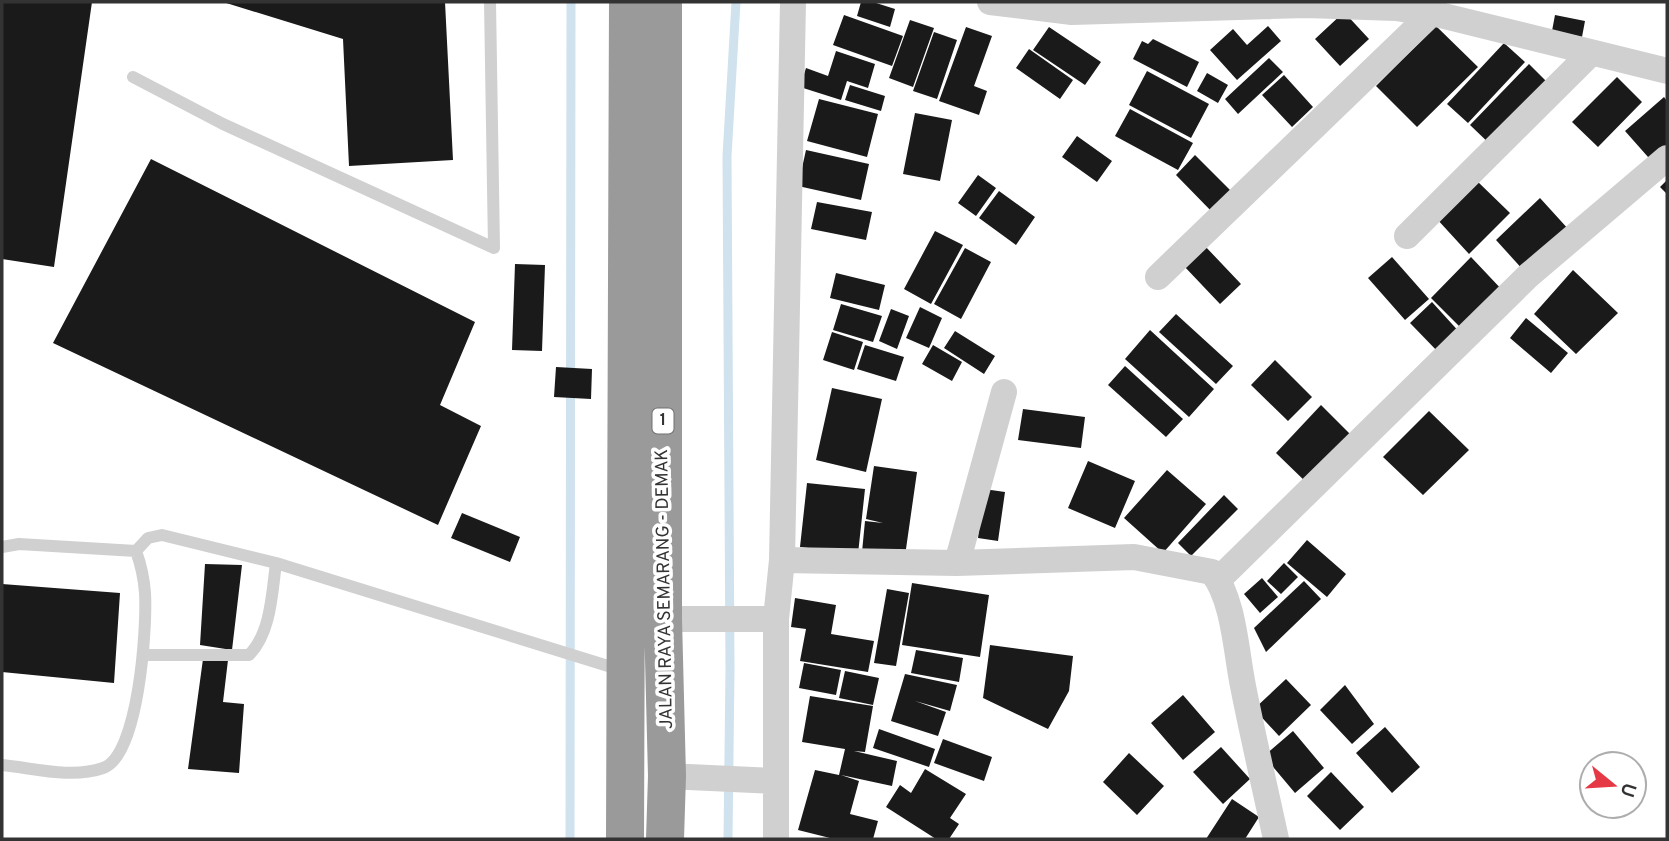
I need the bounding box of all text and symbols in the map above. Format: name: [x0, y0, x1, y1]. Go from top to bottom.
road number: 1: [652, 408, 674, 434]
street label: JALAN RAYA SEMARANG - DEMAK: [651, 449, 679, 729]
north arrow: [1578, 750, 1648, 820]
text: U: [1614, 779, 1641, 800]

